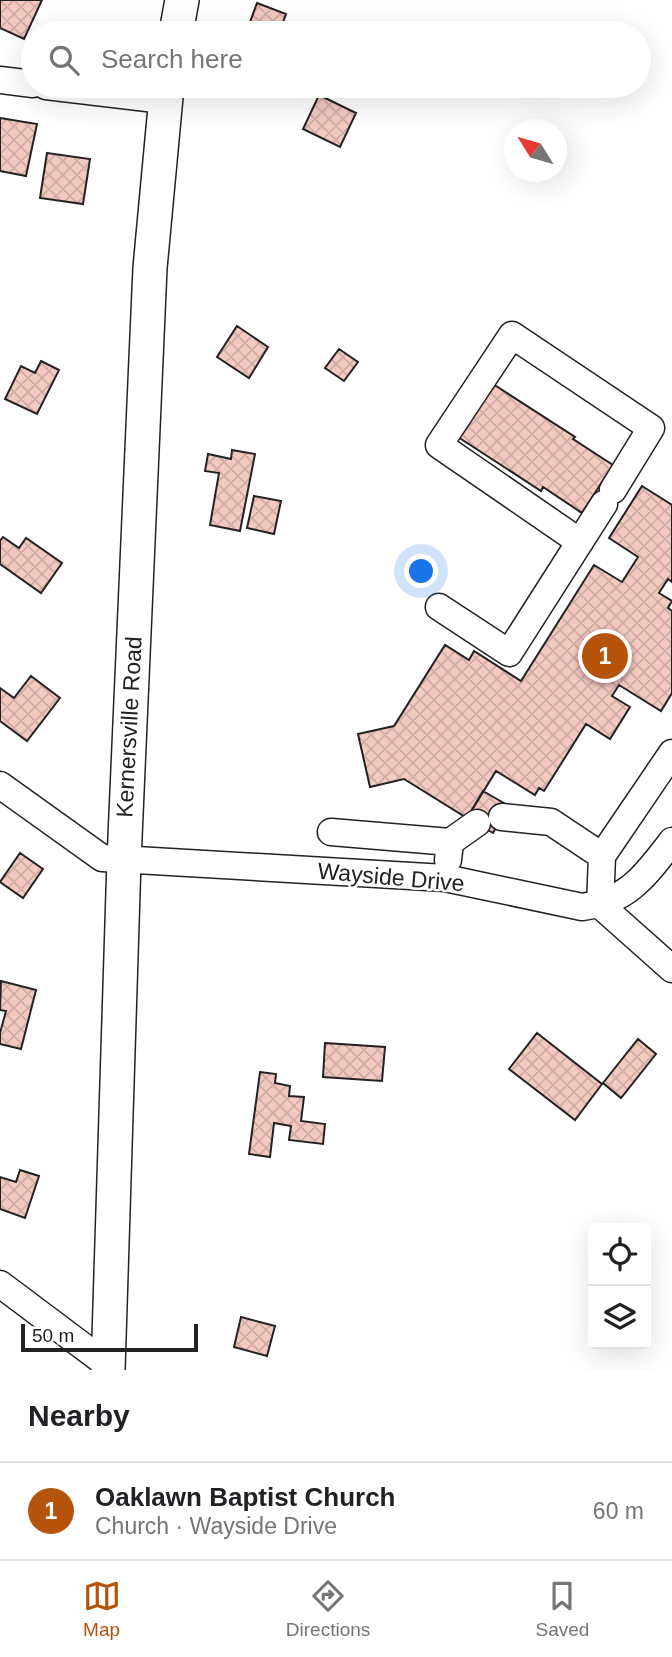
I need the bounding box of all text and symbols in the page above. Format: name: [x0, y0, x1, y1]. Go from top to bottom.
search box: [21, 21, 651, 98]
icon: search: [45, 41, 83, 79]
text: Search here: [101, 44, 243, 74]
north arrow: [504, 119, 567, 182]
your location: [404, 554, 438, 588]
pin: 1: [582, 630, 628, 682]
street label: Kernersville Road: [111, 636, 147, 818]
street label: Wayside Drive: [316, 858, 466, 896]
map controls: [588, 1223, 651, 1349]
button: locate: [588, 1223, 651, 1286]
button: layers: [588, 1286, 651, 1349]
scale bar: [21, 1321, 198, 1353]
text: 50 m: [32, 1325, 74, 1346]
text: Nearby: [28, 1399, 130, 1432]
text: Oaklawn Baptist Church: [95, 1482, 396, 1512]
text: 1: [45, 1498, 57, 1524]
text: 60 m: [593, 1498, 644, 1524]
text: Church · Wayside Drive: [95, 1513, 337, 1539]
tab: Map: [83, 1577, 121, 1641]
tab: Directions: [286, 1577, 370, 1641]
tab: Saved: [535, 1577, 589, 1641]

